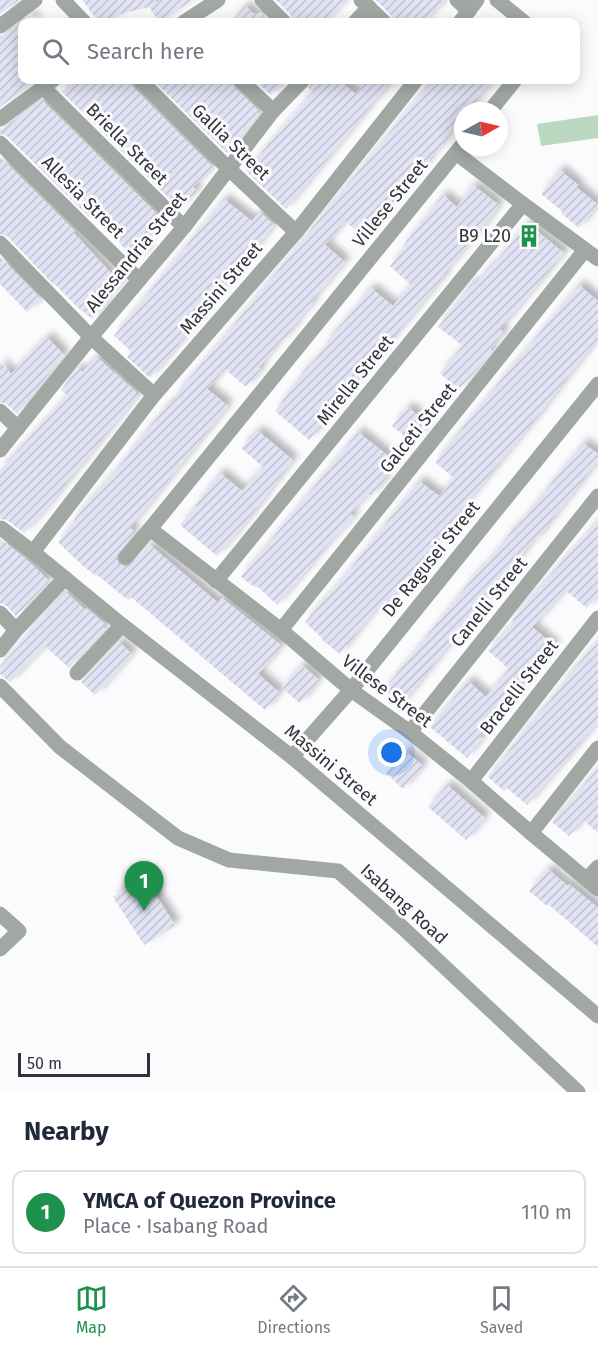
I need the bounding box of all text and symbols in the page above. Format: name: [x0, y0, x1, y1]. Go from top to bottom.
search box: [18, 18, 580, 84]
icon: search: [39, 35, 72, 68]
text: Search here: [87, 38, 205, 65]
street label: Briella Street: [82, 99, 173, 190]
street label: Gallia Street: [187, 99, 275, 185]
north arrow: [454, 102, 508, 156]
street label: Allesia Street: [37, 151, 129, 243]
street label: Villese Street: [348, 154, 433, 252]
street label: Alessandria Street: [81, 187, 192, 317]
building icon: B9 L20: [516, 223, 542, 249]
place label: B9 L20: [459, 225, 511, 247]
street label: Massini Street: [175, 237, 267, 338]
street label: Mirella Street: [312, 330, 398, 429]
street label: Galceti Street: [375, 378, 461, 477]
street label: De Ragusei Street: [377, 496, 485, 622]
street label: Canelli Street: [446, 552, 532, 651]
street label: Bracelli Street: [475, 635, 563, 739]
street label: Villese Street: [338, 650, 437, 732]
street label: Massini Street: [280, 720, 382, 811]
your location: [377, 738, 406, 767]
street label: Isabang Road: [356, 859, 452, 949]
pin: 1: [124, 862, 164, 911]
scale bar: [18, 1050, 150, 1078]
text: 50 m: [27, 1054, 62, 1073]
text: Nearby: [24, 1116, 109, 1147]
text: YMCA of Quezon Province: [83, 1187, 336, 1214]
text: 1: [41, 1200, 50, 1224]
text: 110 m: [521, 1200, 572, 1224]
text: Place · Isabang Road: [83, 1214, 269, 1238]
tab: Map: [75, 1282, 108, 1337]
tab: Directions: [257, 1282, 331, 1337]
tab: Saved: [480, 1282, 523, 1337]

